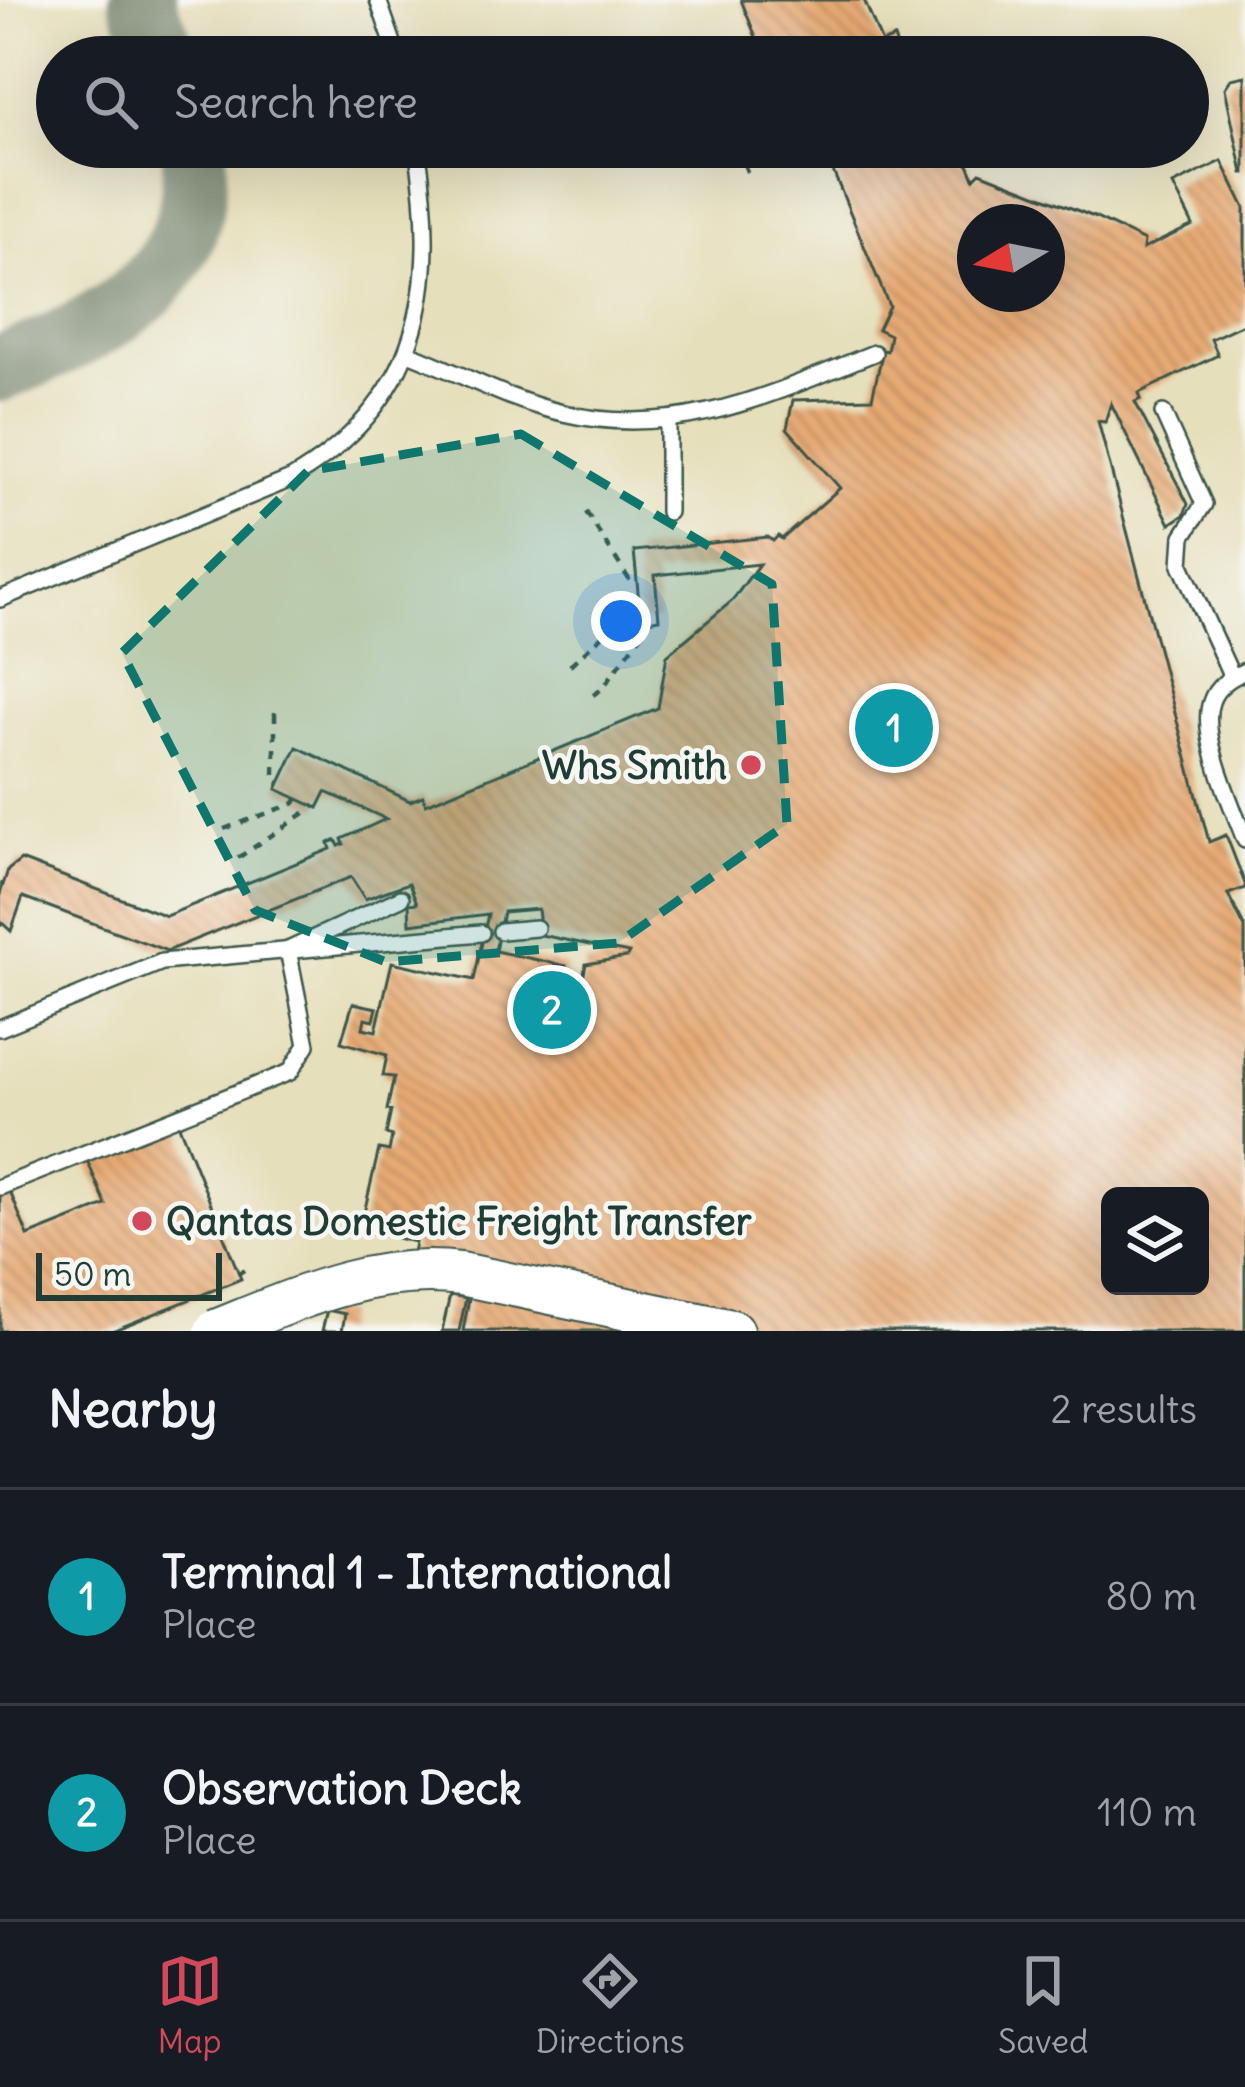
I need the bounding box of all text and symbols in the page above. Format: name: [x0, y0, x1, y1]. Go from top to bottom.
search box: [36, 36, 1209, 168]
icon: search: [78, 69, 144, 135]
text: Search here: [174, 74, 418, 130]
north arrow: [957, 204, 1065, 312]
your location: [591, 591, 651, 651]
pin: 1: [855, 683, 933, 773]
place label: Whs Smith: [542, 741, 727, 790]
marker: Whs Smith: [738, 752, 764, 778]
pin: 2: [513, 965, 591, 1055]
map controls: [1101, 1187, 1209, 1295]
button: layers: [1101, 1187, 1209, 1295]
place label: Qantas Domestic Freight Transfer: [166, 1197, 752, 1246]
marker: Qantas Domestic Freight Transfer: [129, 1208, 155, 1234]
scale bar: [36, 1247, 222, 1300]
text: 50 m: [54, 1253, 131, 1295]
text: Nearby: [48, 1377, 217, 1441]
text: 2 results: [1050, 1385, 1197, 1434]
text: Terminal 1 - International: [162, 1544, 672, 1600]
text: 1: [79, 1572, 95, 1621]
text: 80 m: [1105, 1572, 1197, 1621]
text: Place: [162, 1600, 256, 1649]
text: Observation Deck: [162, 1760, 521, 1816]
text: 2: [76, 1788, 98, 1837]
text: 110 m: [1097, 1788, 1197, 1837]
text: Place: [162, 1816, 256, 1865]
tab: Map: [157, 1948, 223, 2062]
tab: Directions: [536, 1948, 685, 2062]
tab: Saved: [998, 1948, 1088, 2062]

